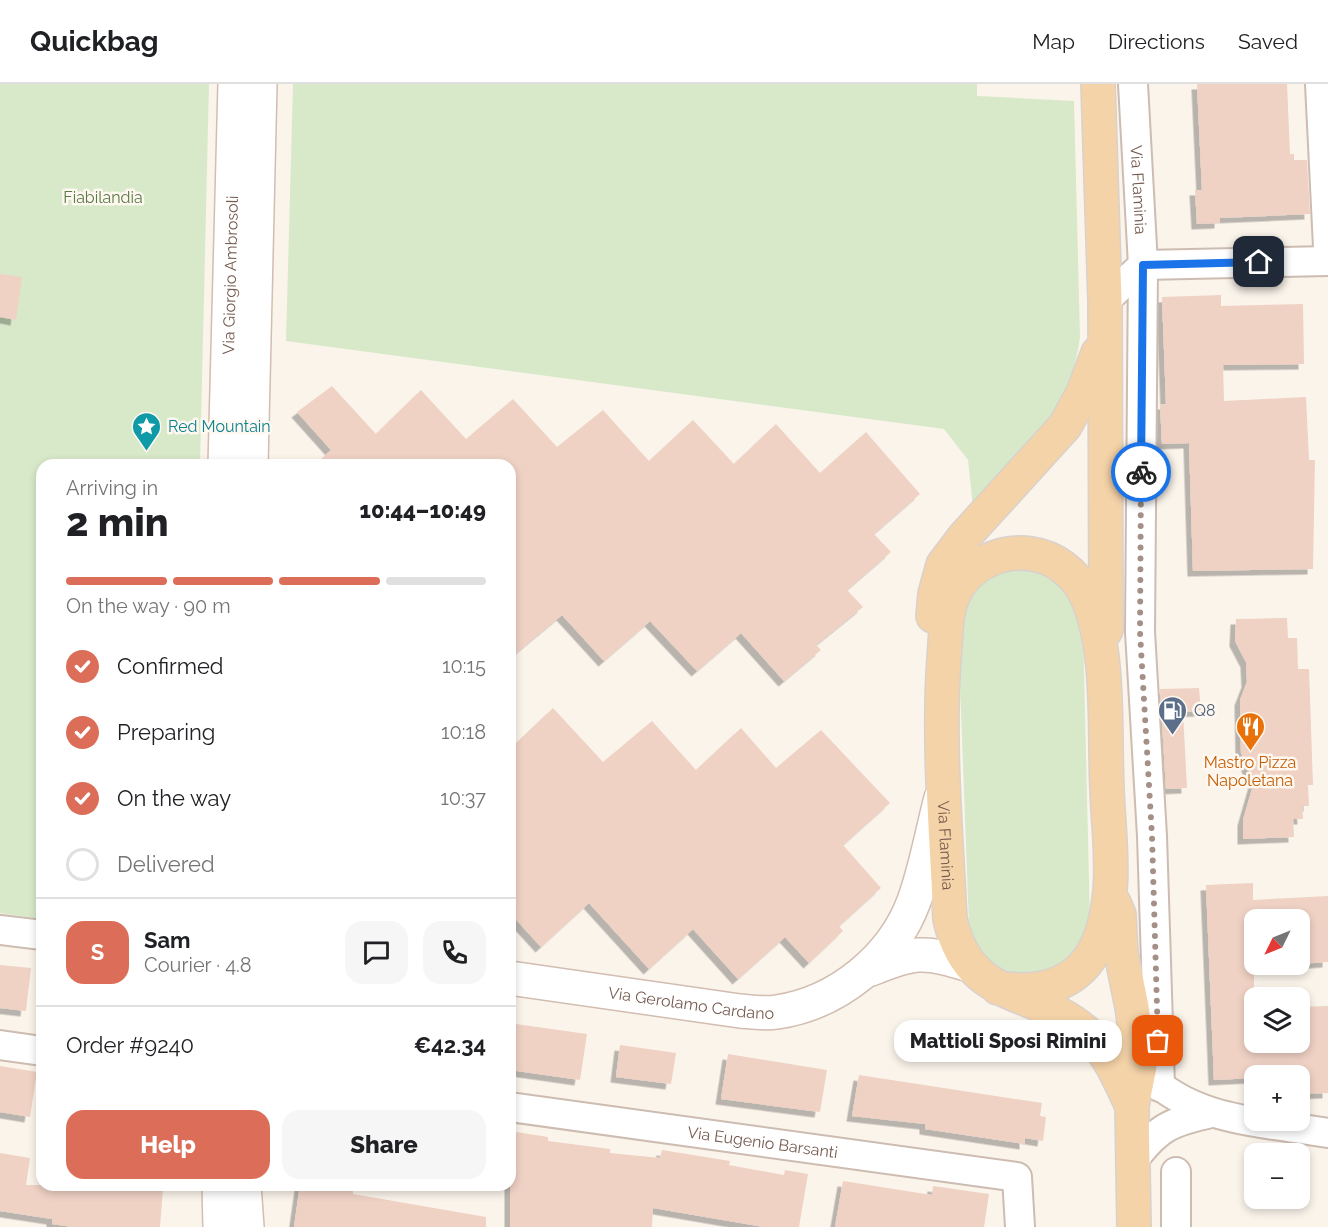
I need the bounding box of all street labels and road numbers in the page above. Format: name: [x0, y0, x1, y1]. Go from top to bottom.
street label: Via Flaminia: [1127, 145, 1151, 235]
street label: Via Giorgio Ambrosoli: [218, 195, 242, 355]
street label: Via Flaminia: [934, 800, 958, 891]
street label: Via Gerolamo Cardano: [607, 983, 775, 1022]
street label: Via Eugenio Barsanti: [686, 1122, 839, 1162]

